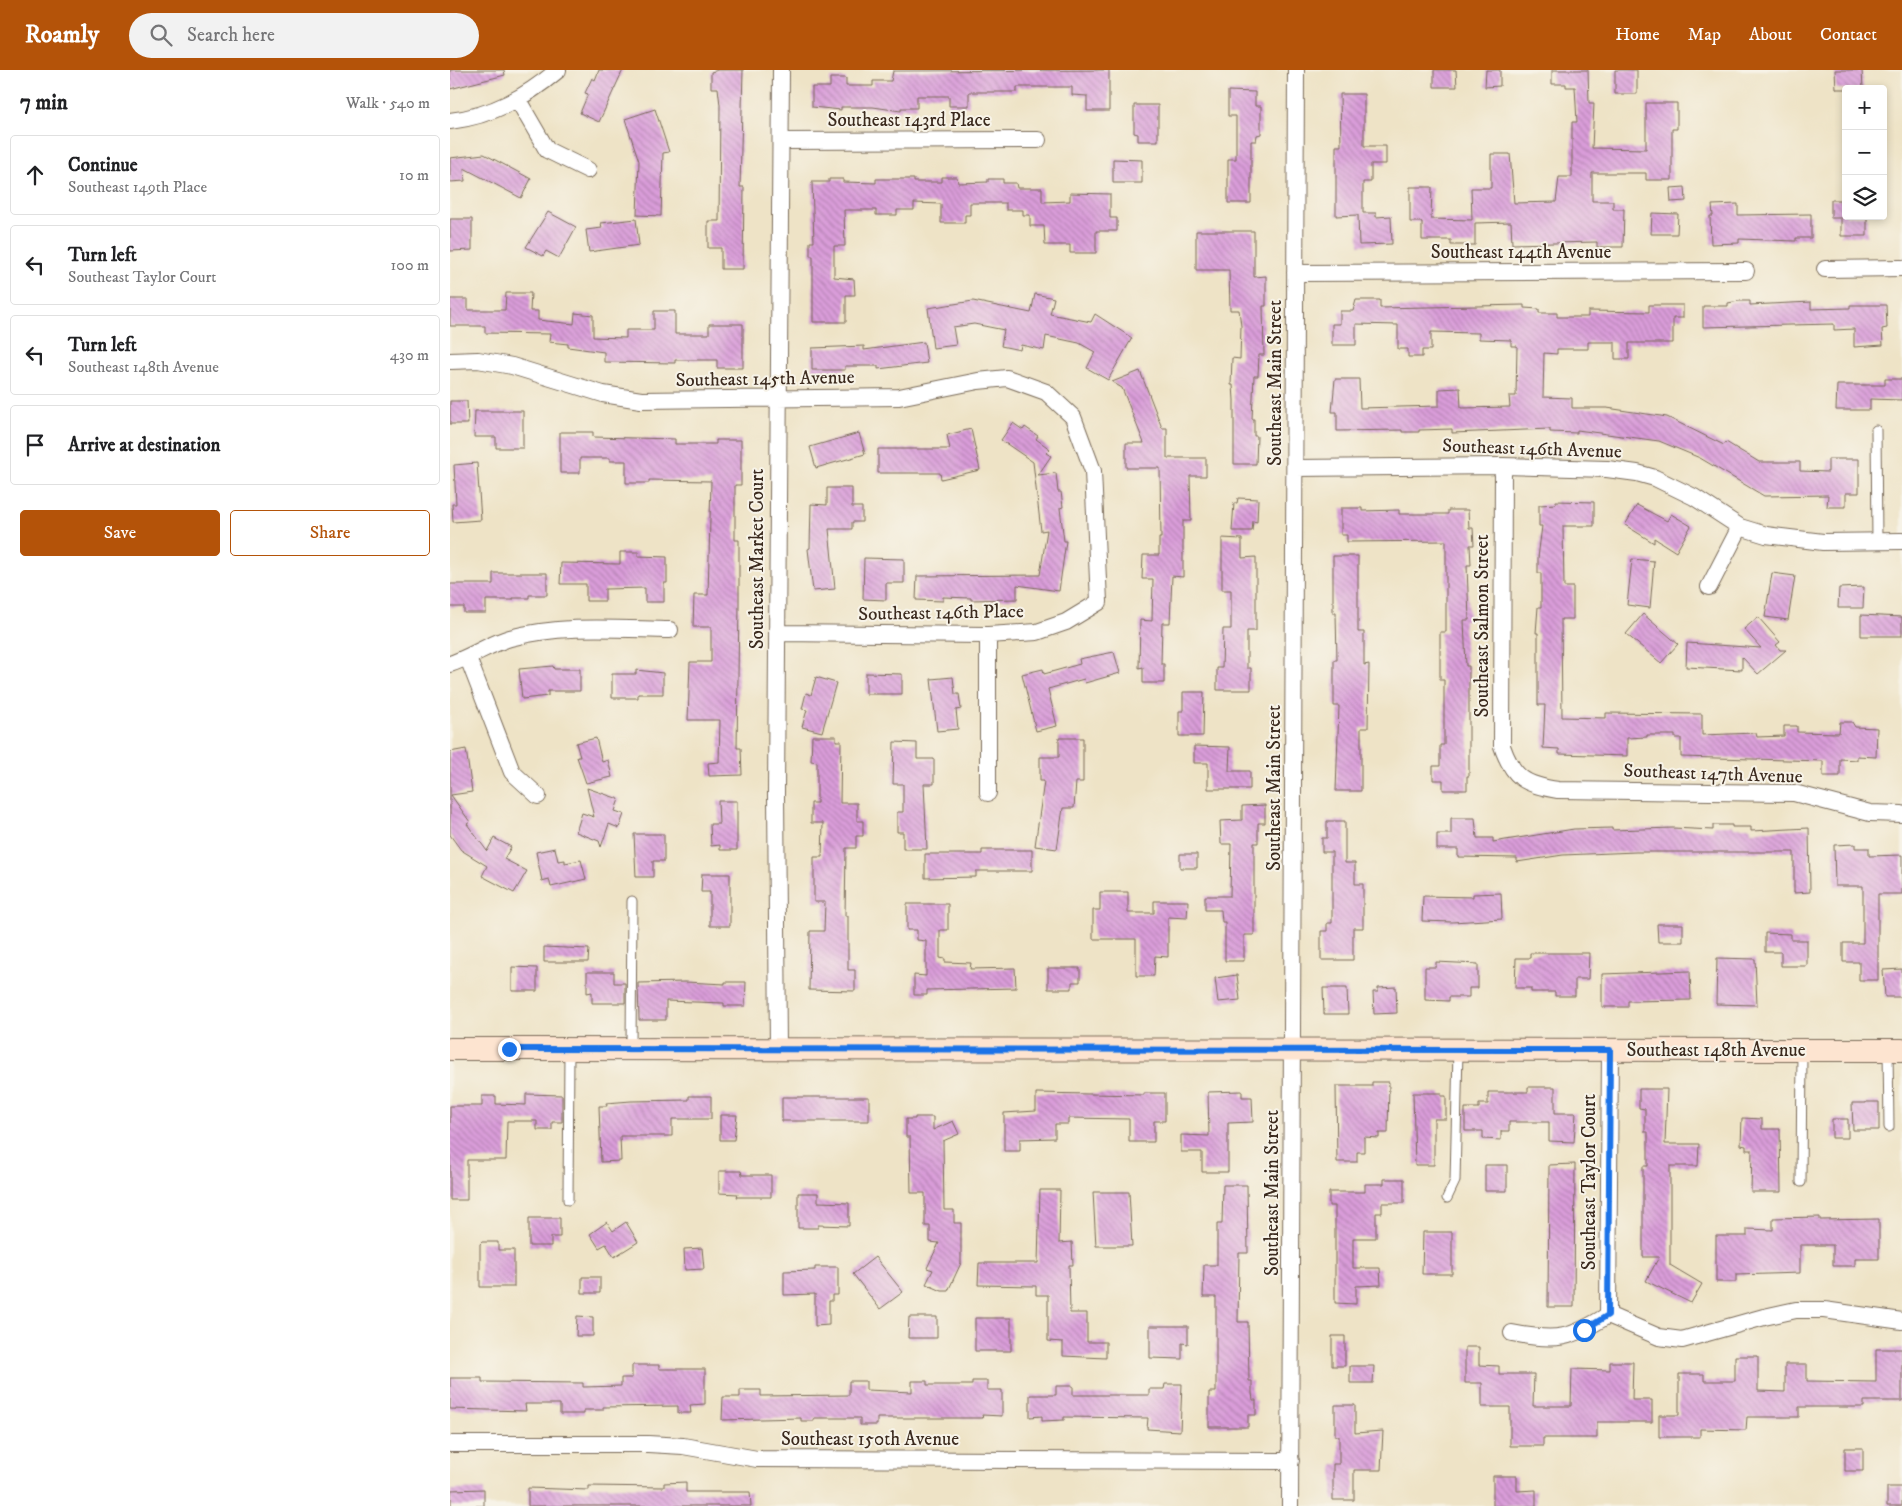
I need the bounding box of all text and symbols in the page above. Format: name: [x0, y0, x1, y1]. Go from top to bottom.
search box: [129, 13, 479, 58]
text: Roamly: [25, 20, 99, 50]
icon: search: [147, 21, 175, 49]
text: Search here: [187, 24, 275, 47]
text: Home: [1615, 24, 1660, 46]
text: Map: [1688, 24, 1721, 46]
text: About: [1749, 24, 1792, 46]
text: Contact: [1820, 24, 1877, 46]
map controls: [1842, 85, 1887, 220]
button: +: [1842, 85, 1887, 130]
text: 7 min: [20, 90, 68, 116]
text: Walk · 540 m: [346, 93, 430, 113]
street label: Southeast 143rd Place: [827, 109, 991, 132]
button: −: [1842, 130, 1887, 175]
text: Continue: [68, 154, 138, 177]
icon: ahead: [21, 161, 49, 189]
text: 10 m: [399, 165, 429, 185]
button: layers: [1842, 175, 1887, 220]
text: Southeast 149th Place: [68, 177, 207, 197]
street label: Southeast 144th Avenue: [1431, 241, 1611, 264]
text: Turn left: [68, 244, 137, 267]
icon: left: [21, 251, 49, 279]
text: 100 m: [391, 255, 429, 275]
text: Southeast Taylor Court: [68, 267, 216, 287]
street label: Southeast Main Street: [1264, 300, 1287, 466]
text: Turn left: [68, 334, 137, 357]
icon: left: [21, 341, 49, 369]
text: 430 m: [390, 345, 429, 365]
text: Southeast 148th Avenue: [68, 357, 219, 377]
street label: Southeast 145th Avenue: [675, 366, 855, 392]
icon: arrive: [21, 431, 49, 459]
text: Arrive at destination: [68, 434, 220, 457]
street label: Southeast 146th Avenue: [1442, 434, 1622, 464]
street label: Southeast Market Court: [746, 469, 769, 649]
button: Save: [20, 510, 220, 556]
button: Share: [230, 510, 430, 556]
street label: Southeast Salmon Street: [1471, 535, 1494, 717]
street label: Southeast 146th Place: [858, 600, 1024, 626]
street label: Southeast Main Street: [1263, 705, 1286, 871]
street label: Southeast 147th Avenue: [1623, 759, 1803, 789]
route end: [498, 1038, 521, 1061]
street label: Southeast 148th Avenue: [1626, 1039, 1806, 1062]
street label: Southeast Taylor Court: [1578, 1094, 1601, 1270]
street label: Southeast Main Street: [1261, 1110, 1284, 1276]
route start: [1573, 1319, 1596, 1342]
street label: Southeast 150th Avenue: [781, 1428, 959, 1451]

